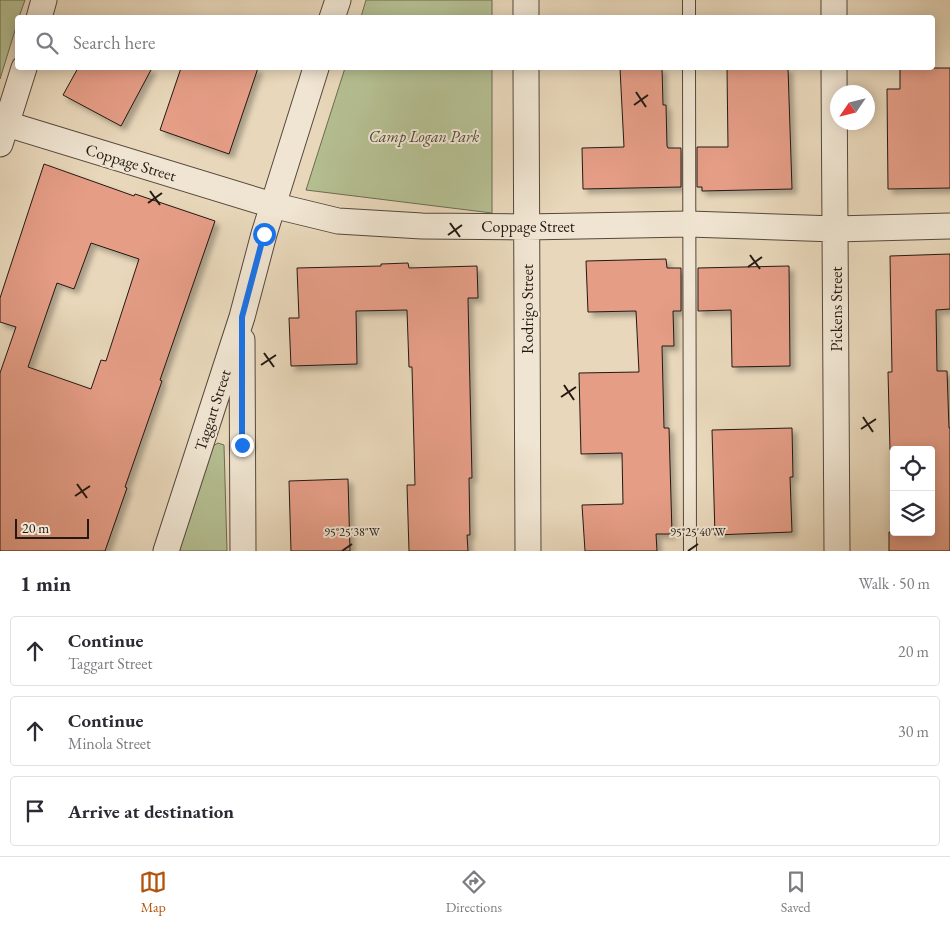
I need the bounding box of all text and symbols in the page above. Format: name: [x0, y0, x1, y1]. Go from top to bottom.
search box: [15, 15, 935, 70]
icon: search: [33, 29, 61, 57]
text: Search here: [73, 30, 155, 55]
north arrow: [830, 85, 875, 130]
park label: Camp Logan Park: [369, 126, 480, 147]
street label: Coppage Street: [83, 139, 179, 186]
street label: Coppage Street: [481, 216, 575, 237]
route start: [253, 223, 276, 246]
street label: Rodrigo Street: [517, 264, 538, 354]
street label: Pickens Street: [826, 267, 847, 351]
street label: Taggart Street: [189, 367, 236, 454]
route end: [231, 434, 254, 457]
map controls: [890, 446, 935, 536]
button: locate: [890, 446, 935, 491]
button: layers: [890, 491, 935, 536]
scale bar: [15, 516, 89, 539]
text: 20 m: [22, 519, 49, 537]
text: 95°25'38"W: [324, 524, 381, 540]
text: 95°25'40"W: [670, 524, 727, 540]
text: 1 min: [20, 570, 71, 597]
text: Walk · 50 m: [859, 573, 930, 594]
text: Continue: [68, 628, 143, 653]
icon: ahead: [21, 637, 49, 665]
text: 20 m: [898, 641, 929, 662]
text: Taggart Street: [68, 653, 152, 674]
text: Continue: [68, 708, 143, 733]
icon: ahead: [21, 717, 49, 745]
text: 30 m: [898, 721, 929, 742]
text: Minola Street: [68, 733, 151, 754]
icon: arrive: [21, 797, 49, 825]
text: Arrive at destination: [68, 799, 234, 824]
tab: Map: [139, 868, 167, 916]
tab: Directions: [446, 868, 502, 916]
tab: Saved: [781, 868, 811, 916]

